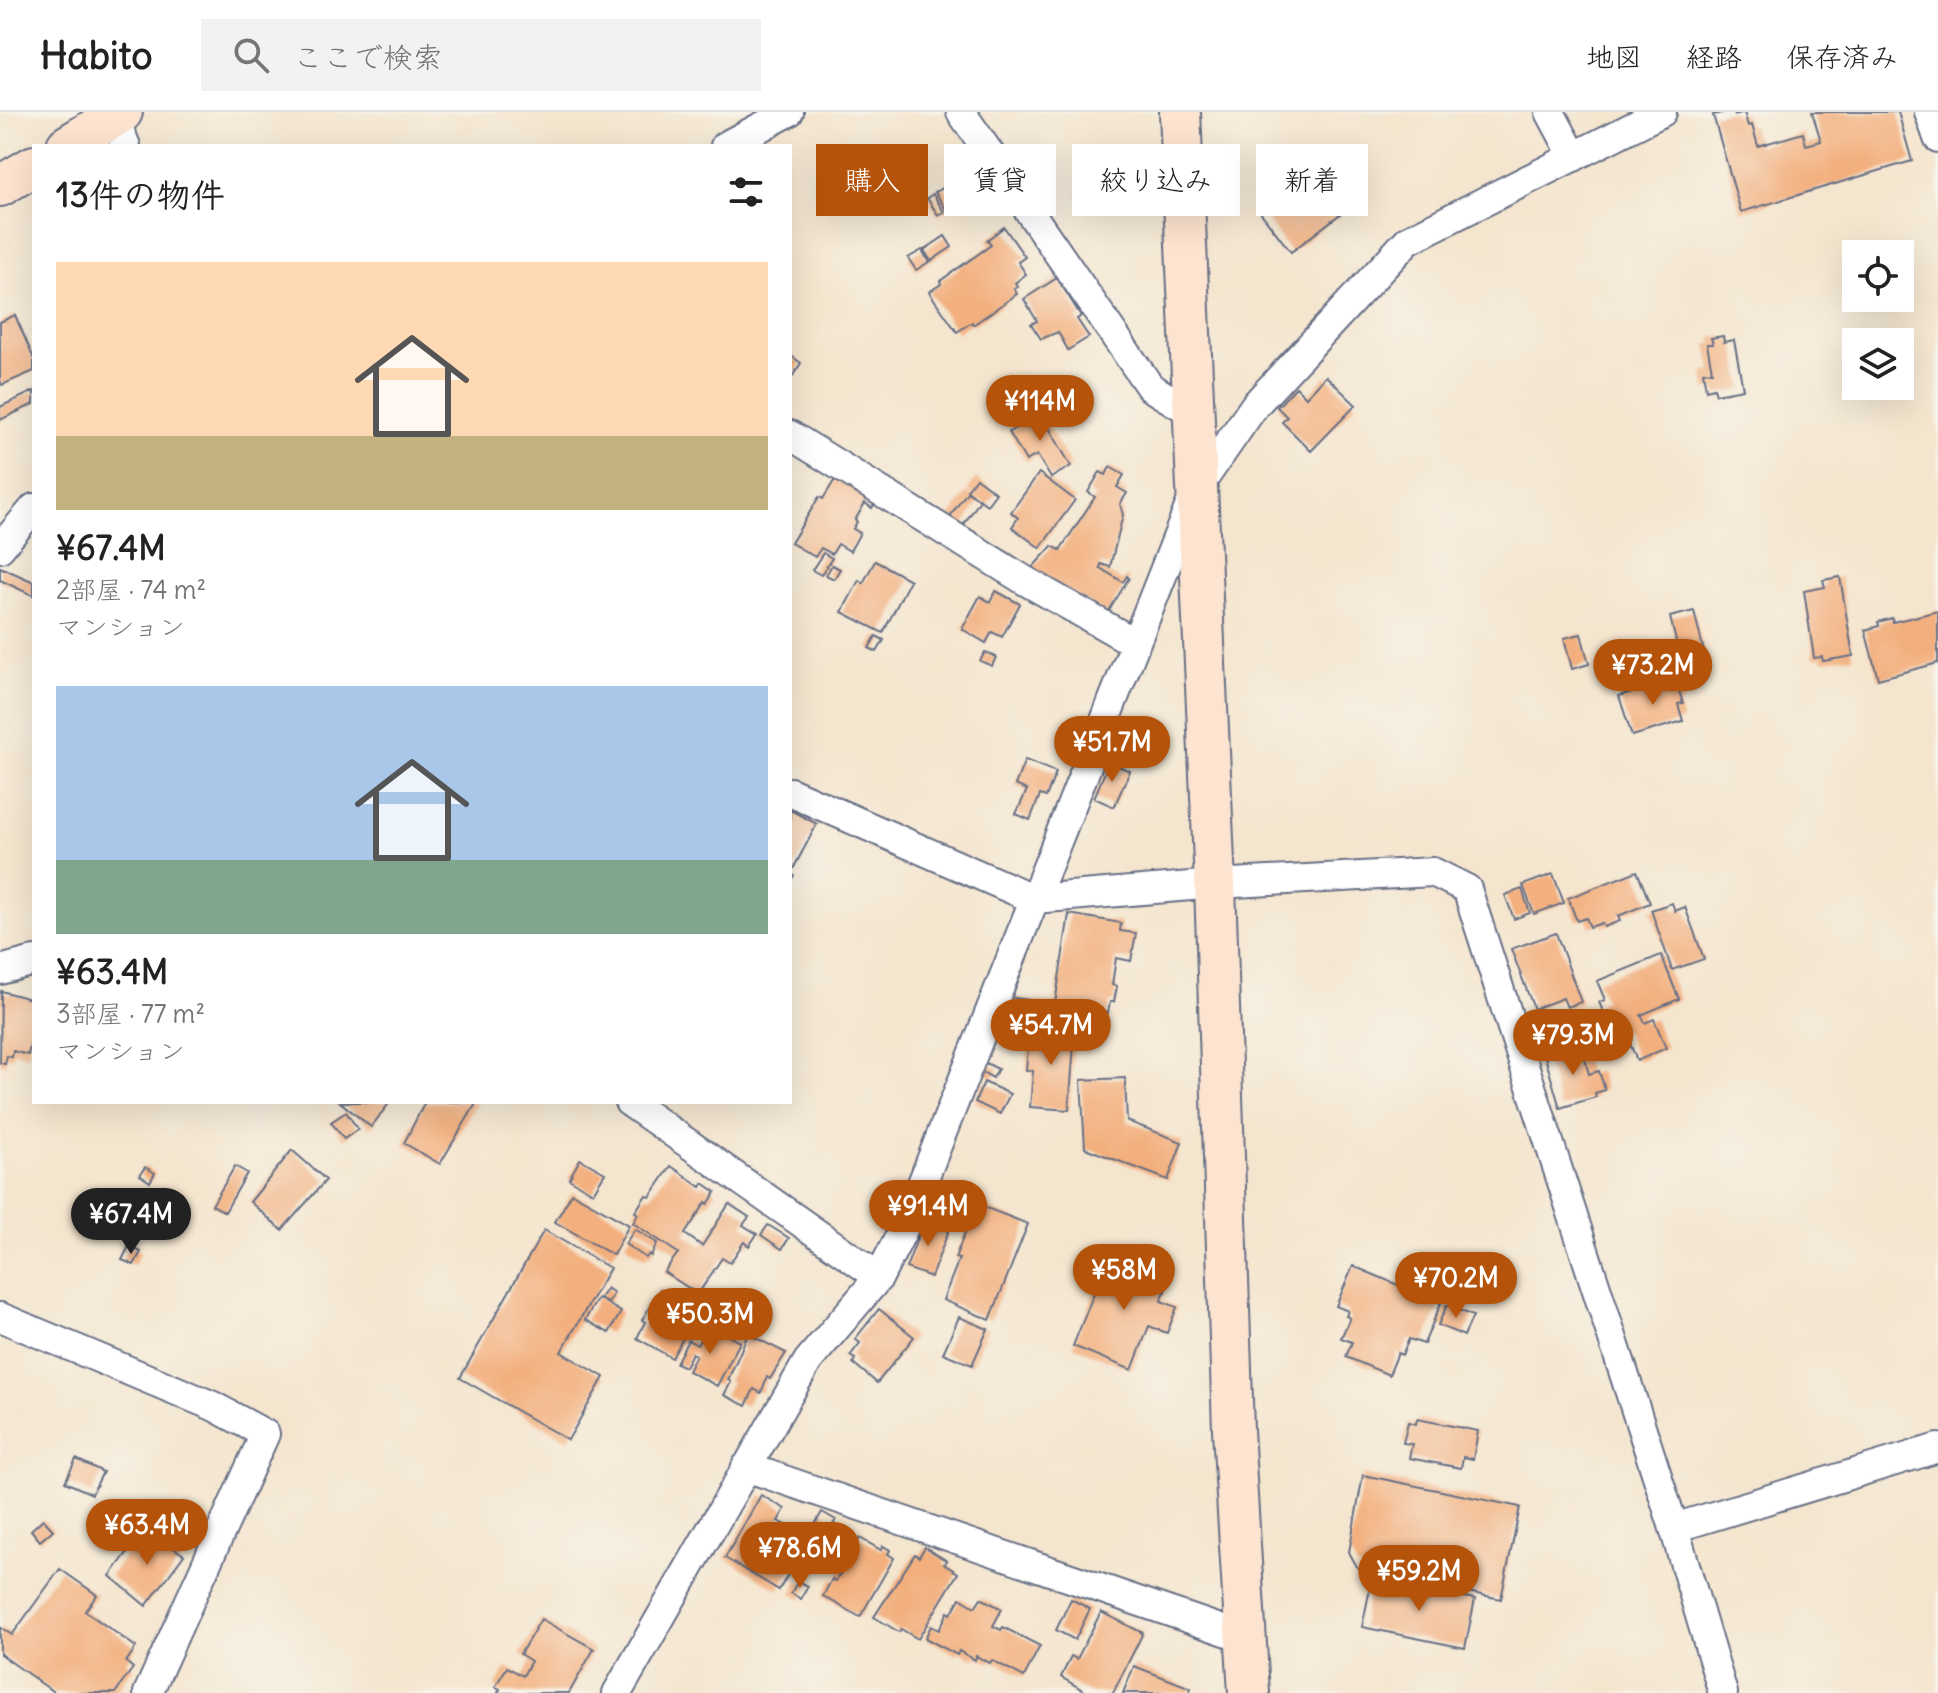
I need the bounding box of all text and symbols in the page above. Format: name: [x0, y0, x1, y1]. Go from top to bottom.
search box: [201, 19, 761, 91]
text: Habito: [40, 32, 153, 79]
icon: search: [229, 33, 273, 77]
text: ここで検索: [293, 38, 443, 76]
text: 地図: [1586, 39, 1642, 75]
text: 経路: [1686, 39, 1742, 75]
text: 保存済み: [1786, 39, 1898, 75]
chip: 購入: [816, 144, 928, 216]
chip: 賃貸: [944, 144, 1056, 216]
chip: 絞り込み: [1072, 144, 1240, 216]
chip: 新着: [1256, 144, 1368, 216]
icon: filters: [724, 170, 768, 214]
text: 13件の物件: [56, 173, 225, 216]
map controls: [1842, 240, 1914, 400]
button: locate: [1842, 240, 1914, 312]
icon: home: [340, 314, 484, 458]
button: layers: [1842, 328, 1914, 400]
pin: ¥114M: [984, 375, 1096, 443]
text: ¥114M: [1004, 384, 1076, 417]
text: ¥67.4M: [56, 526, 166, 569]
text: 2部屋 · 74 m²: [56, 573, 206, 606]
text: マンション: [56, 610, 185, 643]
pin: ¥73.2M: [1588, 639, 1718, 707]
text: ¥73.2M: [1611, 648, 1695, 681]
pin: ¥51.7M: [1047, 716, 1177, 784]
text: ¥51.7M: [1072, 725, 1152, 758]
icon: home: [340, 738, 484, 882]
text: ¥63.4M: [56, 950, 168, 993]
text: 3部屋 · 77 m²: [56, 997, 205, 1030]
pin: ¥54.7M: [986, 999, 1116, 1067]
text: ¥54.7M: [1009, 1008, 1093, 1041]
pin: ¥79.3M: [1508, 1009, 1638, 1077]
text: ¥79.3M: [1531, 1018, 1615, 1051]
text: マンション: [56, 1034, 185, 1067]
pin: ¥91.4M: [863, 1180, 993, 1248]
pin: ¥67.4M: [66, 1188, 196, 1256]
text: ¥91.4M: [887, 1189, 969, 1222]
text: ¥67.4M: [89, 1197, 173, 1230]
pin: ¥58M: [1077, 1244, 1171, 1312]
pin: ¥70.2M: [1391, 1252, 1521, 1320]
text: ¥58M: [1091, 1253, 1157, 1286]
text: ¥70.2M: [1413, 1261, 1499, 1294]
pin: ¥50.3M: [645, 1288, 775, 1356]
text: ¥50.3M: [666, 1297, 754, 1330]
pin: ¥63.4M: [82, 1499, 212, 1567]
text: ¥63.4M: [104, 1508, 190, 1541]
pin: ¥78.6M: [735, 1522, 865, 1590]
text: ¥78.6M: [758, 1531, 842, 1564]
pin: ¥59.2M: [1354, 1545, 1484, 1613]
text: ¥59.2M: [1376, 1554, 1462, 1587]

